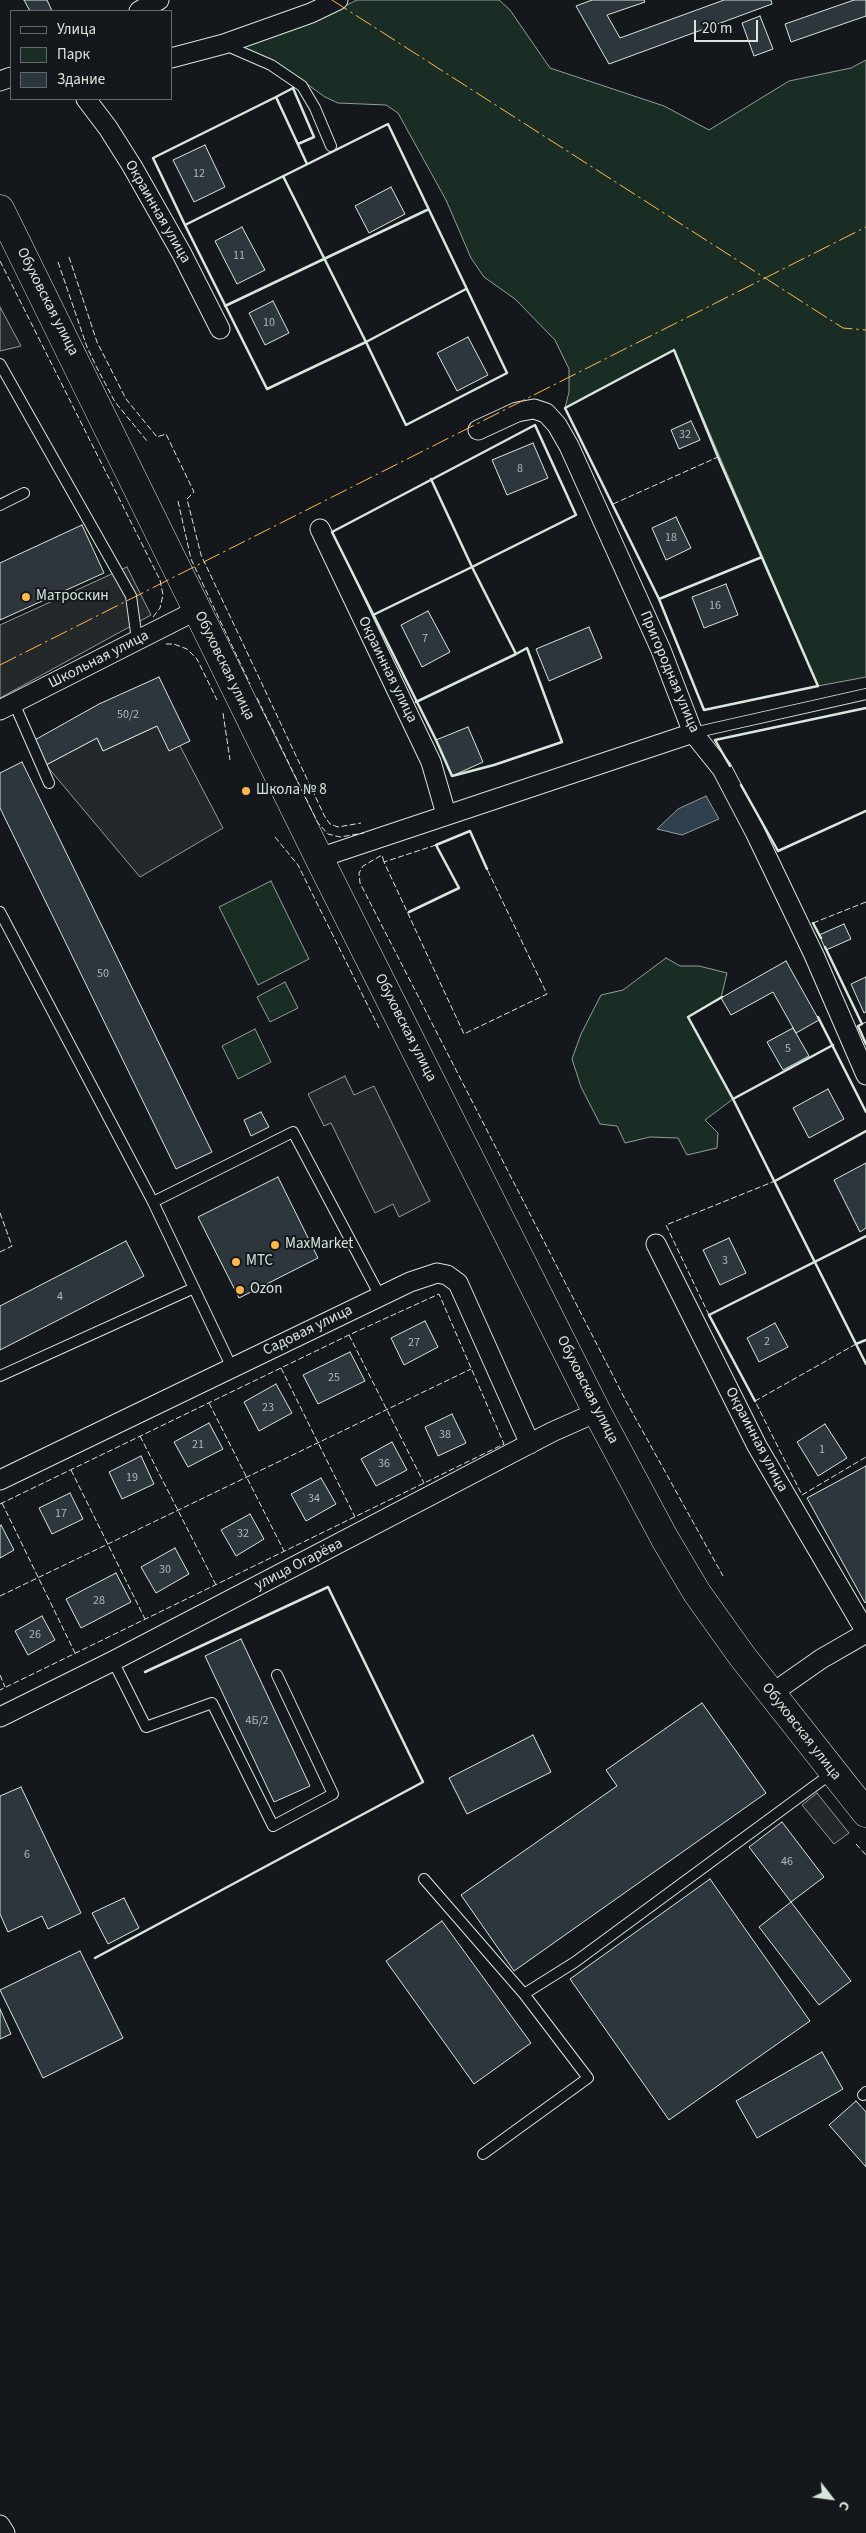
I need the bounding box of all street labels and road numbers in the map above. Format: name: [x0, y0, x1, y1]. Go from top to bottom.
street label: Окраинная улица: [120, 157, 194, 267]
street label: Обуховская улица: [12, 245, 82, 359]
street label: Пригородная улица: [635, 608, 703, 736]
street label: Обуховская улица: [190, 609, 258, 723]
street label: Окраинная улица: [353, 614, 421, 726]
street label: Школьная улица: [46, 627, 152, 693]
street label: Обуховская улица: [370, 971, 440, 1085]
street label: Садовая улица: [260, 1302, 356, 1360]
street label: Обуховская улица: [552, 1333, 622, 1447]
street label: Окраинная улица: [721, 1385, 791, 1495]
street label: улица Огарёва: [252, 1535, 346, 1595]
street label: Обуховская улица: [757, 1680, 845, 1784]

